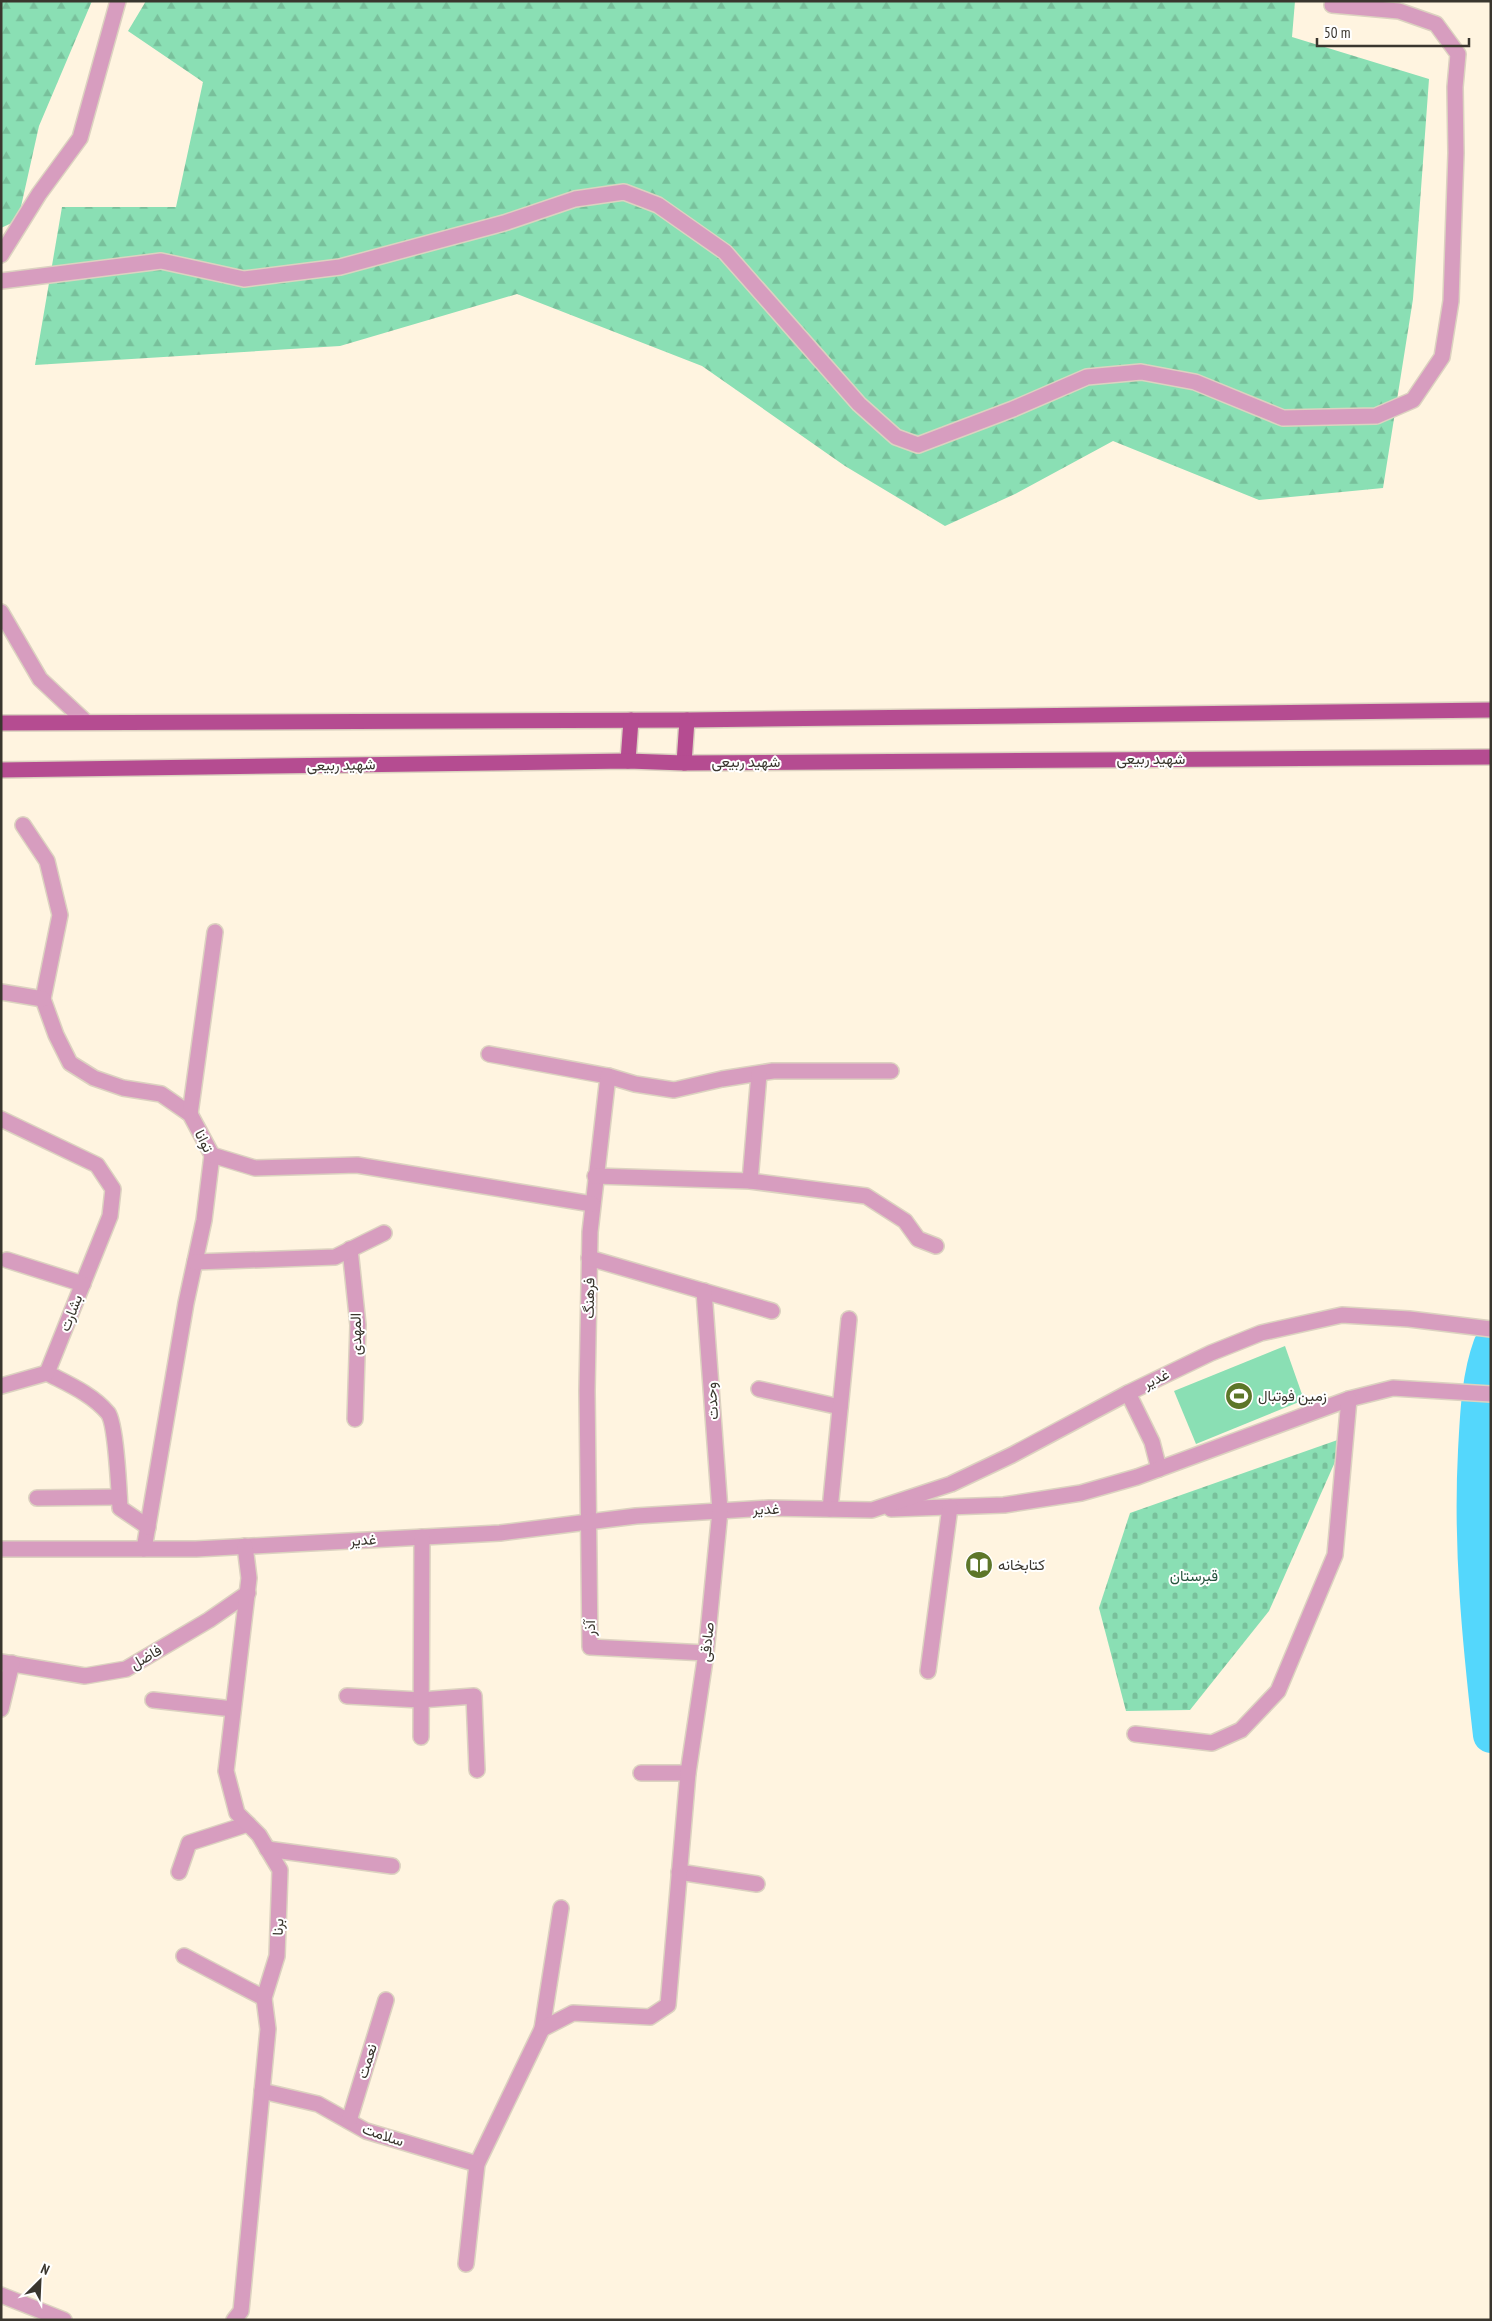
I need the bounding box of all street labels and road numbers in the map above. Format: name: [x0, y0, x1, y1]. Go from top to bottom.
street label: شهید ربیعی: [1117, 749, 1186, 769]
street label: شهید ربیعی: [712, 752, 781, 772]
street label: شهید ربیعی: [306, 754, 376, 776]
street label: توانا: [191, 1126, 218, 1156]
street label: فرهنگ: [579, 1277, 598, 1319]
street label: بشارت: [55, 1292, 86, 1334]
street label: المهدی: [346, 1313, 366, 1355]
street label: غدیر: [1139, 1364, 1172, 1393]
street label: وحدت: [701, 1382, 722, 1421]
street label: غدیر: [751, 1499, 780, 1518]
street label: غدیر: [348, 1529, 377, 1550]
street label: آذر: [580, 1619, 599, 1637]
street label: صادقی: [695, 1621, 719, 1663]
street label: فاضل: [127, 1640, 165, 1673]
street label: برنا: [268, 1918, 287, 1936]
street label: نعمت: [352, 2041, 381, 2081]
street label: سلامت: [360, 2119, 407, 2151]

